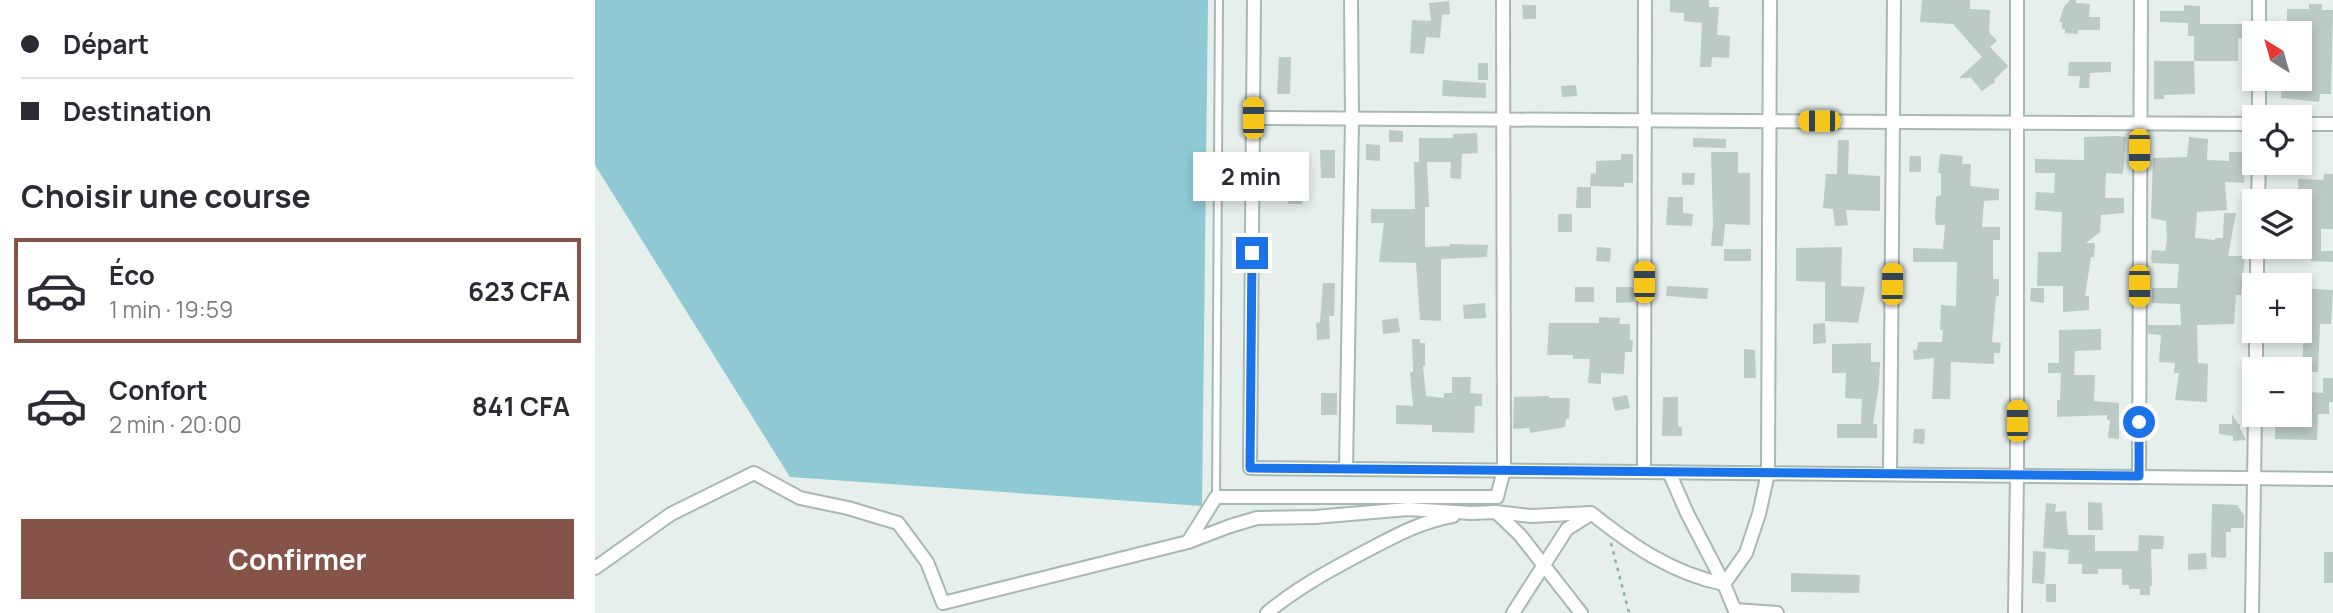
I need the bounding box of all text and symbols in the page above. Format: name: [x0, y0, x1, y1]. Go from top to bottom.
north arrow: [2242, 21, 2312, 91]
map controls: [2242, 21, 2312, 427]
text: Départ: [63, 26, 149, 62]
text: Destination: [63, 93, 212, 129]
car: [1243, 97, 1264, 139]
button: locate: [2242, 105, 2312, 175]
car: [1799, 111, 1841, 132]
car: [2129, 129, 2150, 171]
callout: 2 min: [1194, 152, 1310, 201]
text: 2 min: [1221, 160, 1281, 192]
text: Choisir une course: [21, 174, 311, 218]
button: layers: [2242, 189, 2312, 259]
route end: [1236, 237, 1268, 269]
text: Éco: [109, 257, 155, 293]
icon: car: [25, 259, 88, 322]
car: [1634, 261, 1655, 303]
car: [1882, 263, 1903, 305]
car: [2129, 265, 2150, 307]
text: 623 CFA: [468, 273, 570, 309]
button: +: [2242, 273, 2312, 343]
text: 1 min · 19:59: [109, 293, 233, 325]
button: −: [2242, 357, 2312, 427]
text: Confort: [109, 372, 208, 408]
icon: car: [25, 374, 88, 437]
text: 841 CFA: [472, 388, 570, 424]
car: [2007, 400, 2028, 442]
route start: [2123, 406, 2155, 438]
text: 2 min · 20:00: [109, 408, 242, 440]
button: Confirmer: [21, 519, 574, 599]

